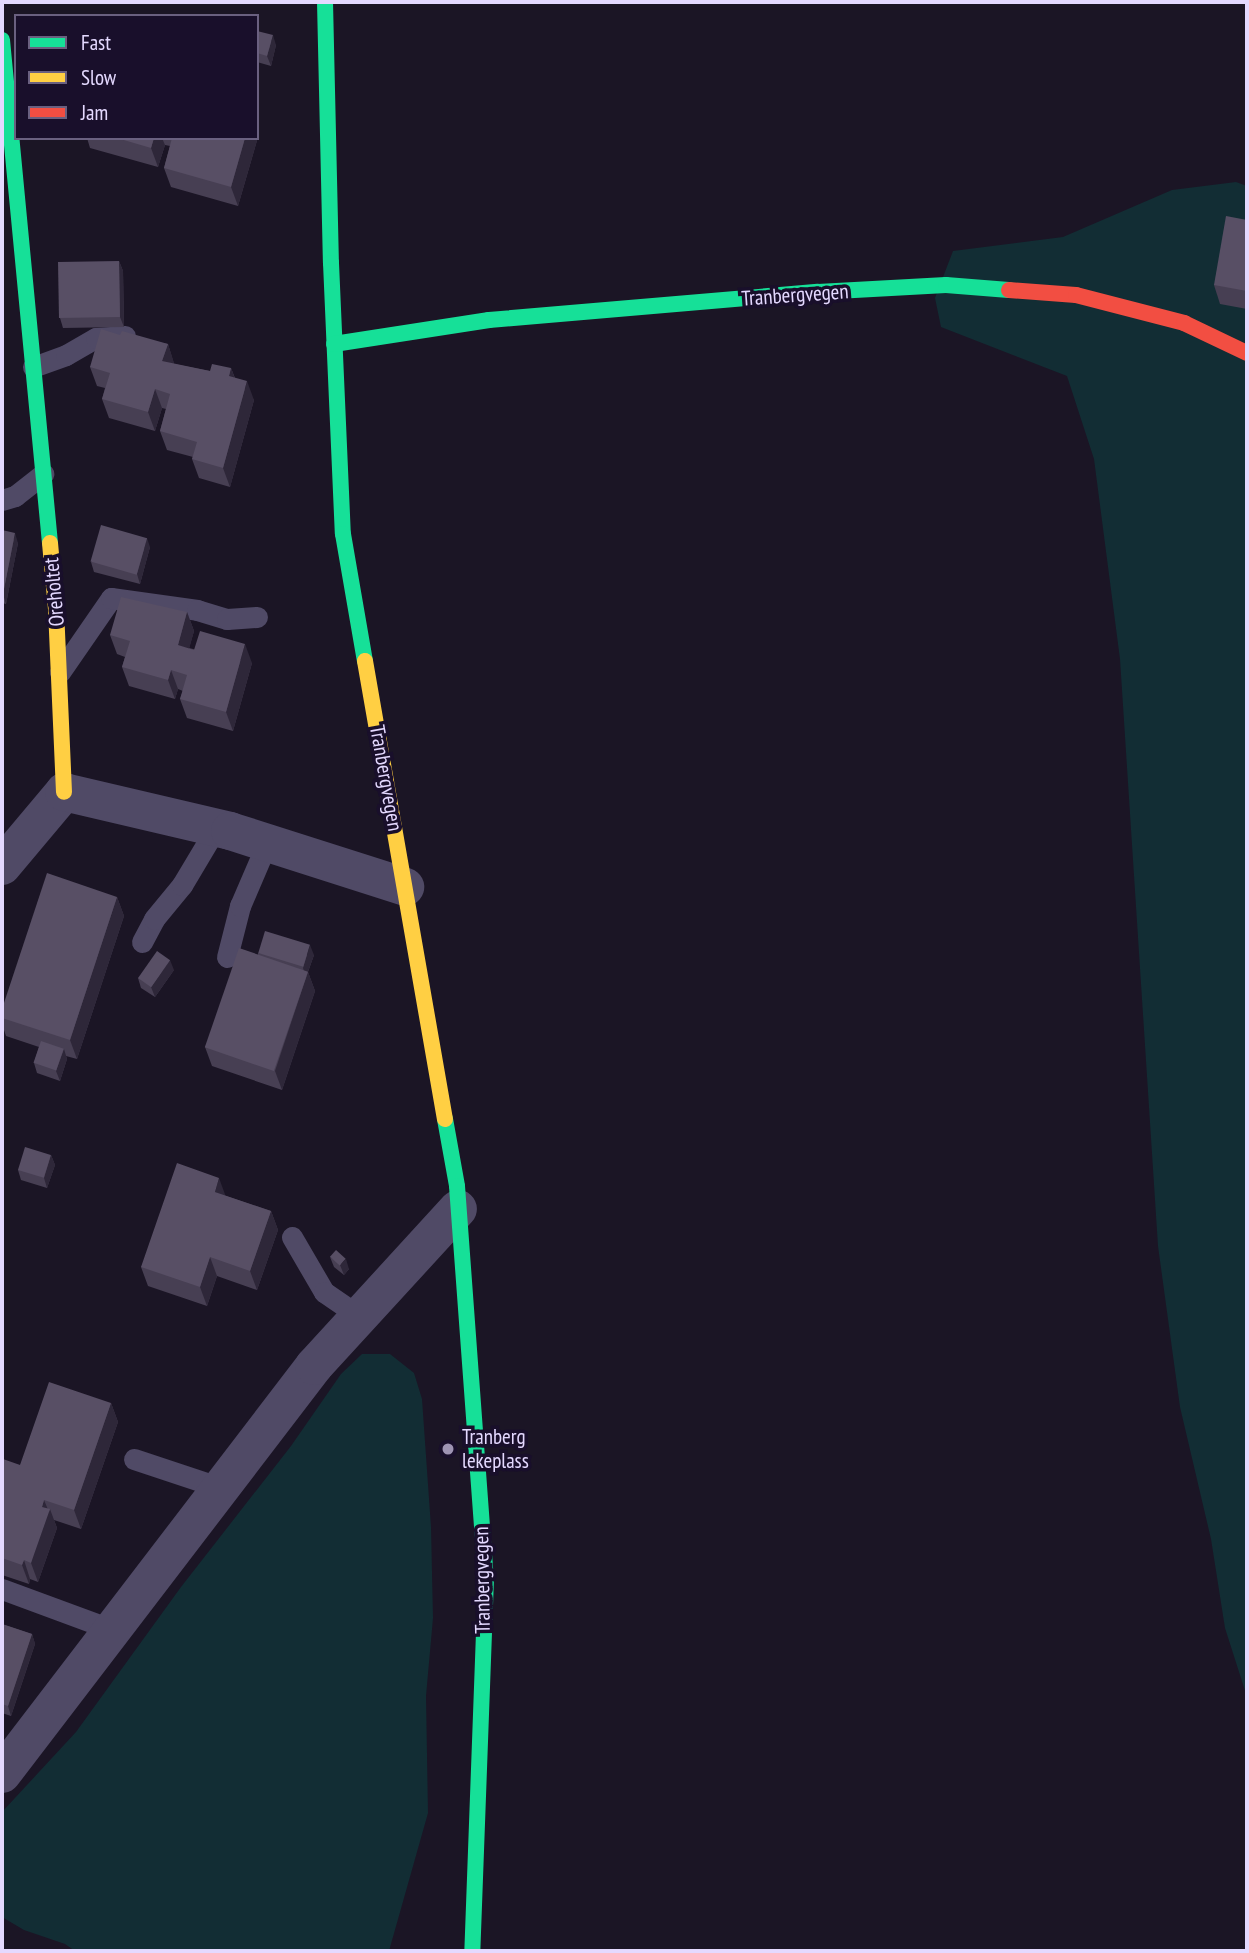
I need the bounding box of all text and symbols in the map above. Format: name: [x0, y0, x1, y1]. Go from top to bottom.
legend: [14, 14, 259, 140]
text: Fast: [81, 29, 111, 56]
text: Slow: [81, 64, 116, 91]
text: Jam: [81, 99, 108, 126]
street label: Tranbergvegen: [741, 279, 849, 311]
street label: Oreholtet: [38, 556, 70, 628]
street label: Tranbergvegen: [364, 723, 408, 833]
place label: Tranberg lekeplass: [462, 1424, 529, 1474]
marker: Tranberg lekeplass: [440, 1441, 456, 1457]
street label: Tranbergvegen: [468, 1526, 496, 1634]

